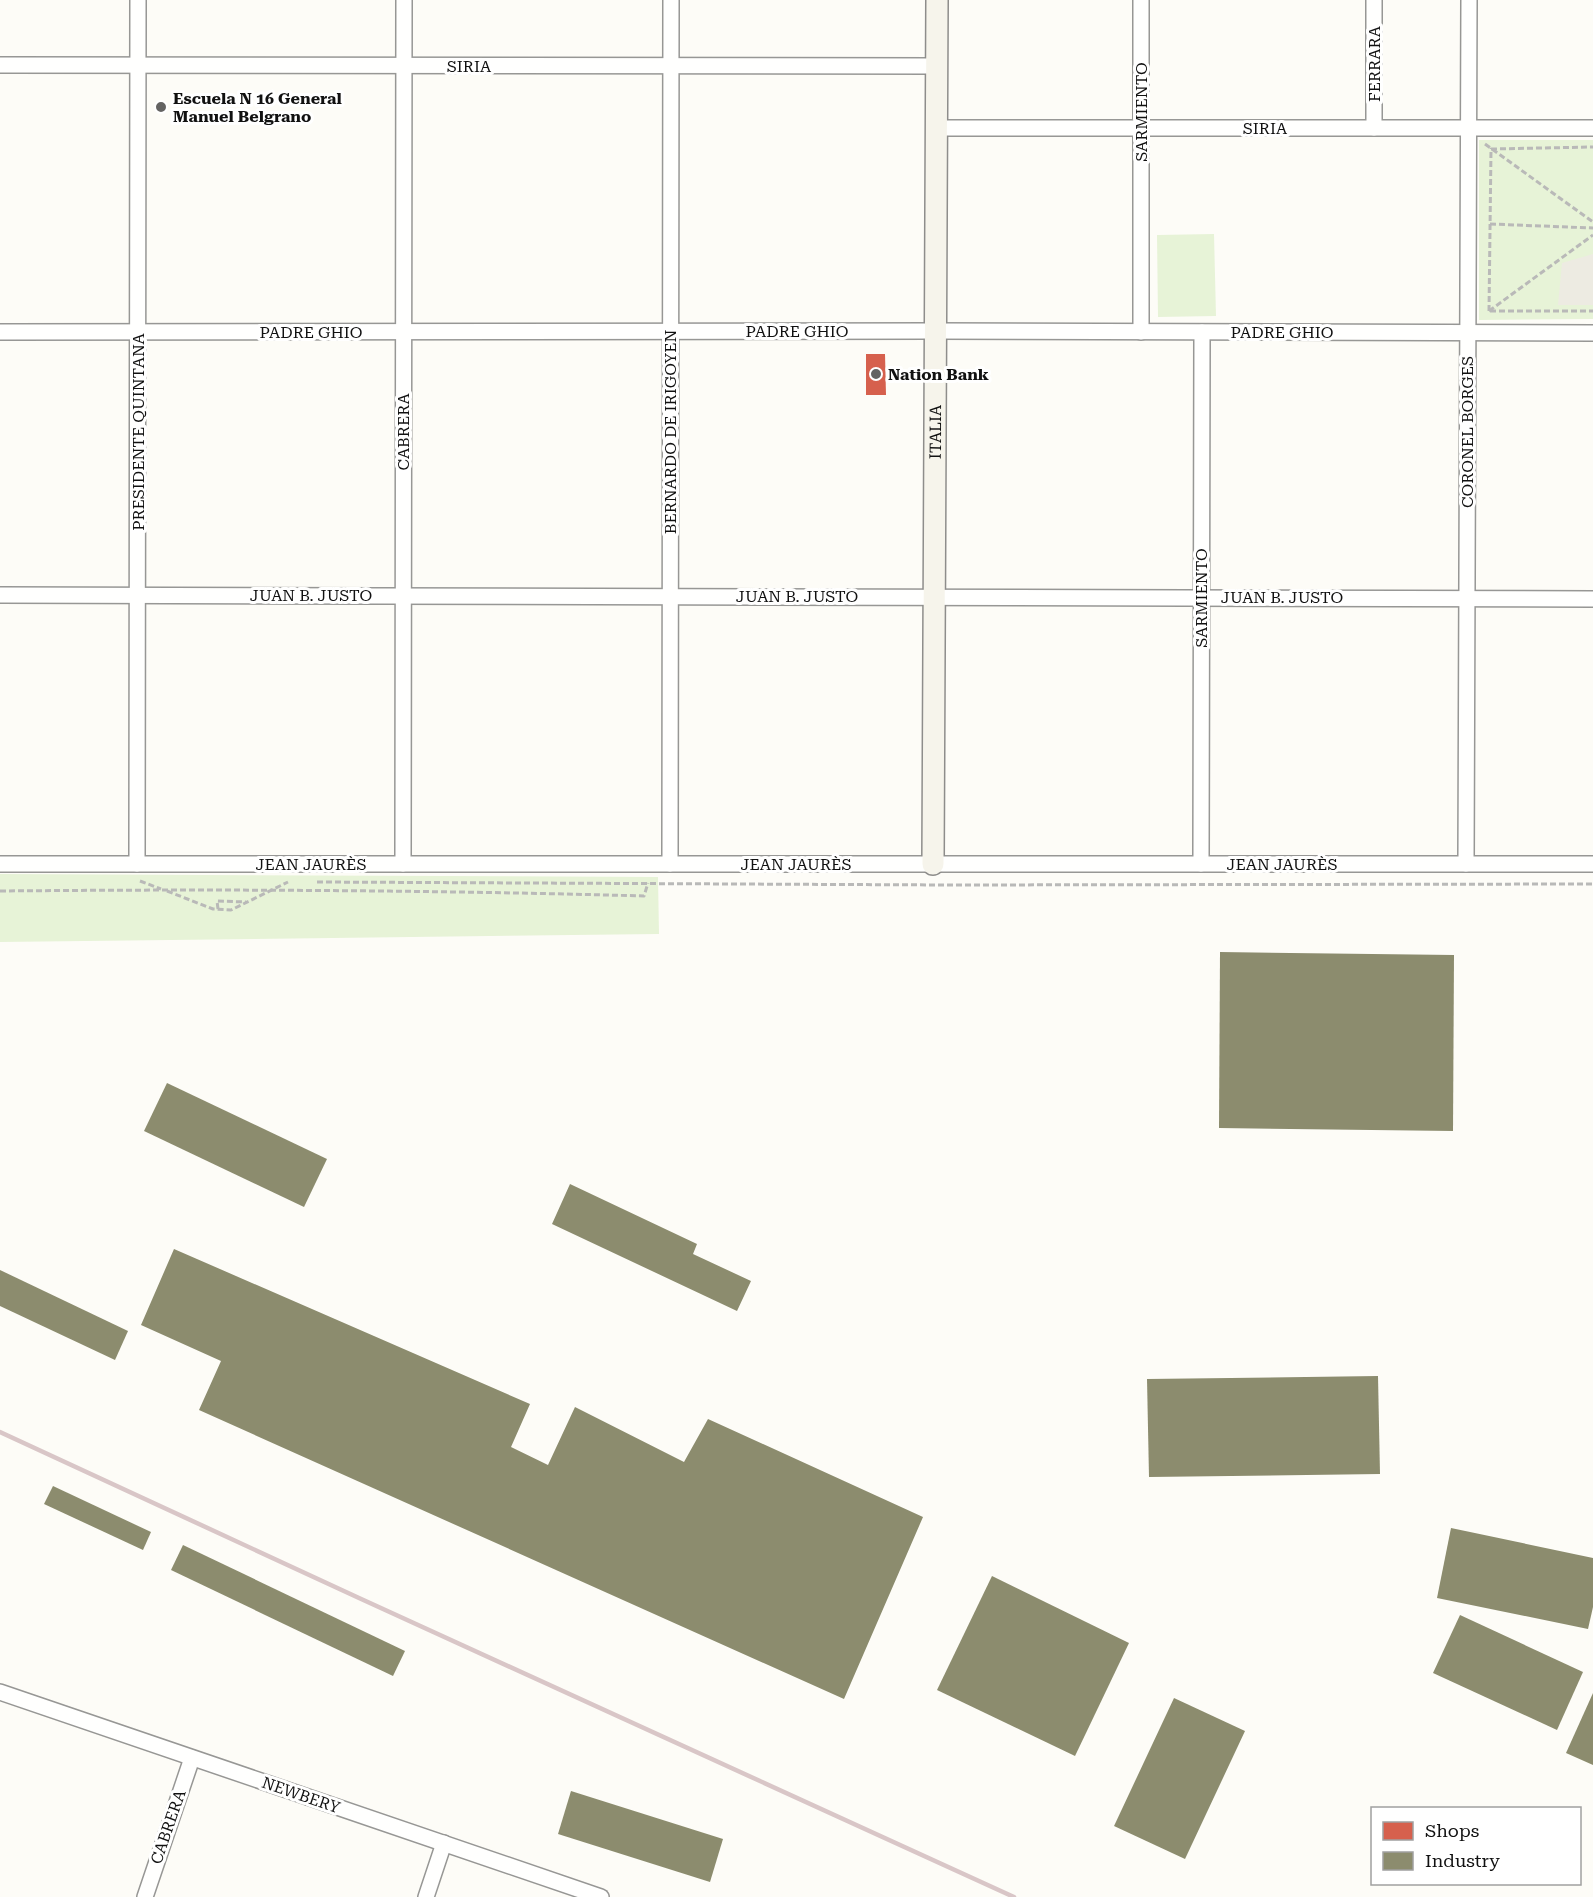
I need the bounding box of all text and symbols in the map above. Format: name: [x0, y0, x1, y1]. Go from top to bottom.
street label: FERRARA: [1365, 25, 1384, 102]
street label: SIRIA: [447, 57, 492, 76]
street label: SARMIENTO: [1132, 62, 1151, 162]
place label: Escuela N 16 General Manuel Belgrano: [173, 89, 343, 126]
marker: Escuela N 16 General Manuel Belgrano: [154, 100, 168, 114]
street label: SIRIA: [1243, 119, 1288, 138]
street label: PADRE GHIO: [746, 322, 849, 341]
street label: PADRE GHIO: [260, 323, 363, 342]
street label: PADRE GHIO: [1231, 323, 1334, 342]
street label: BERNARDO DE IRIGOYEN: [661, 330, 680, 534]
street label: PRESIDENTE QUINTANA: [129, 332, 148, 531]
street label: CORONEL BORGES: [1458, 356, 1477, 508]
place label: Nation Bank: [888, 365, 989, 384]
marker: Nation Bank: [869, 367, 883, 381]
street label: CABRERA: [394, 393, 413, 471]
street label: ITALIA: [925, 404, 945, 459]
street label: SARMIENTO: [1192, 548, 1211, 648]
street label: JUAN B. JUSTO: [250, 586, 372, 605]
street label: JUAN B. JUSTO: [736, 587, 858, 606]
street label: JUAN B. JUSTO: [1221, 588, 1343, 607]
street label: JEAN JAURÈS: [256, 855, 366, 874]
street label: JEAN JAURÈS: [741, 855, 851, 874]
street label: JEAN JAURÈS: [1227, 855, 1337, 874]
street label: NEWBERY: [259, 1773, 343, 1817]
street label: CABRERA: [146, 1787, 190, 1867]
legend: [1371, 1807, 1581, 1885]
text: Shops: [1425, 1820, 1479, 1841]
text: Industry: [1425, 1850, 1500, 1871]

